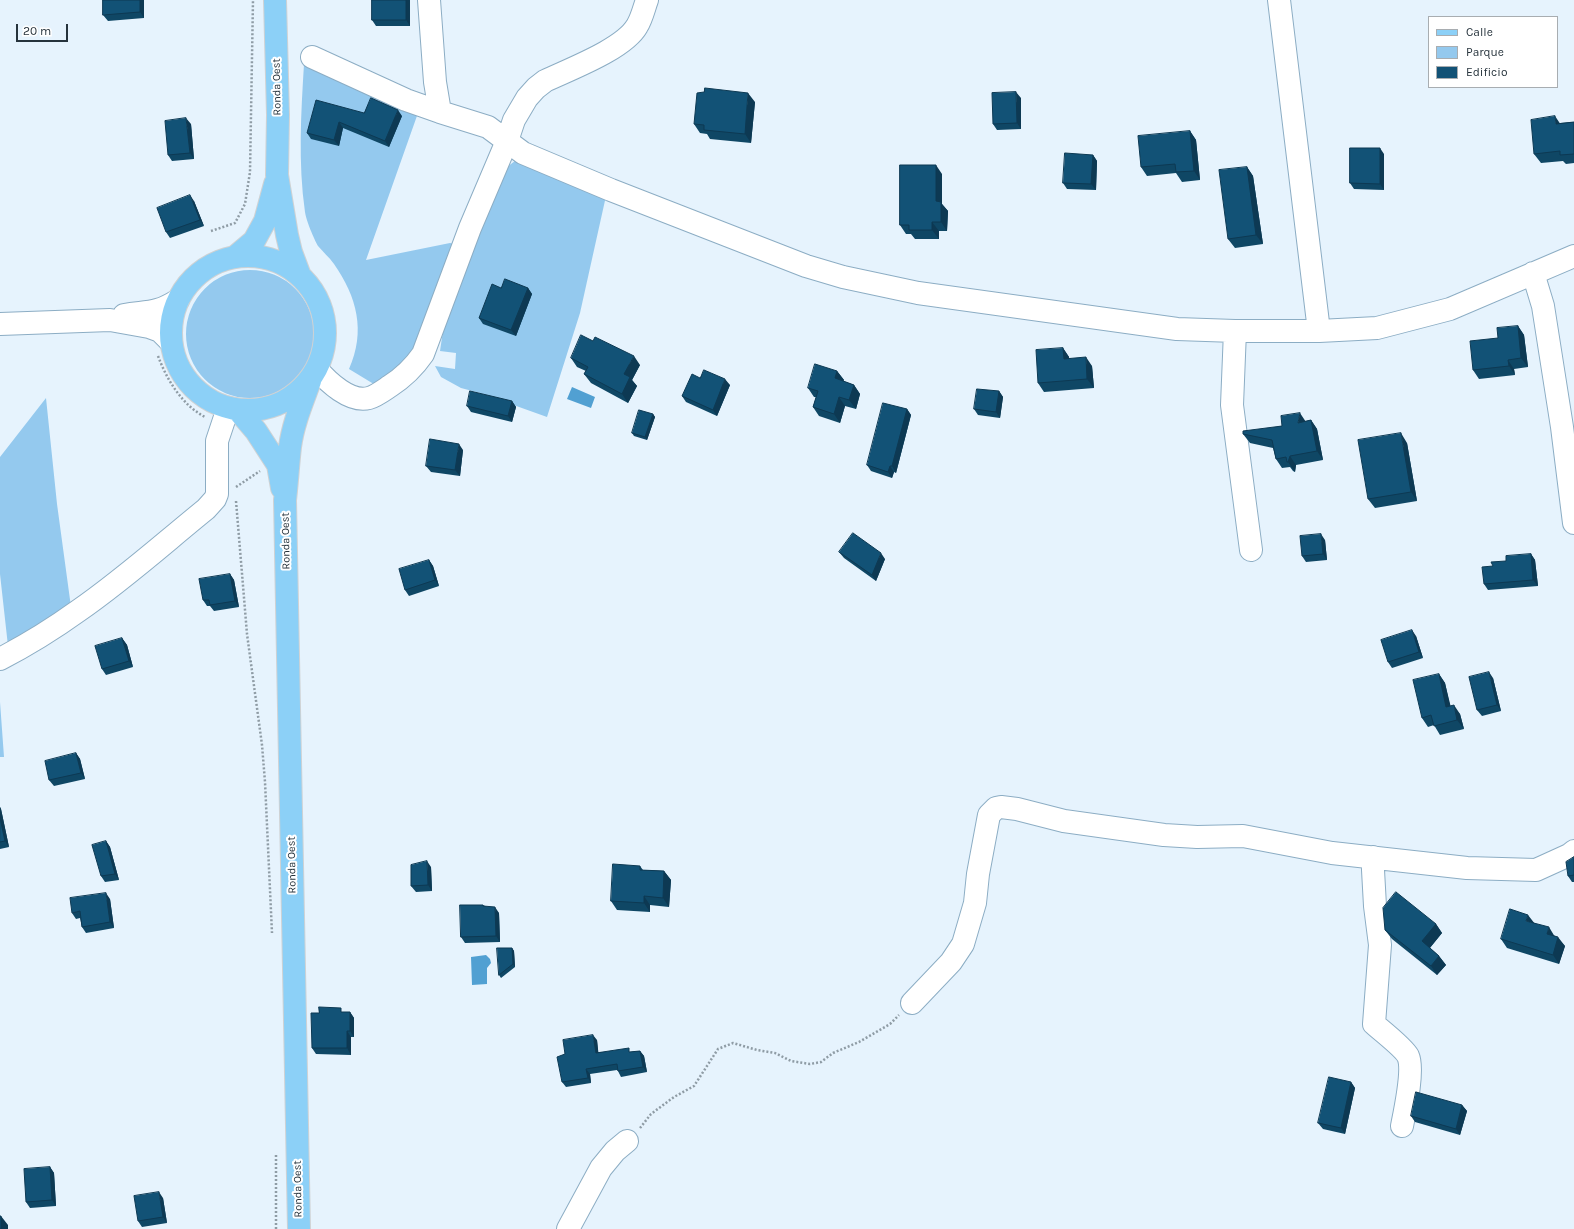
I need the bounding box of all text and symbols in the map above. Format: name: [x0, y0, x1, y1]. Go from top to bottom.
scale bar: [18, 16, 70, 42]
legend: [1428, 16, 1558, 88]
text: 20 m: [23, 24, 51, 38]
text: Calle: [1466, 25, 1493, 39]
text: Parque: [1466, 45, 1504, 59]
street label: Ronda Oest: [270, 58, 284, 116]
text: Edificio: [1466, 65, 1507, 79]
street label: Ronda Oest: [279, 512, 293, 570]
street label: Ronda Oest: [285, 836, 299, 894]
street label: Ronda Oest: [291, 1160, 305, 1218]

